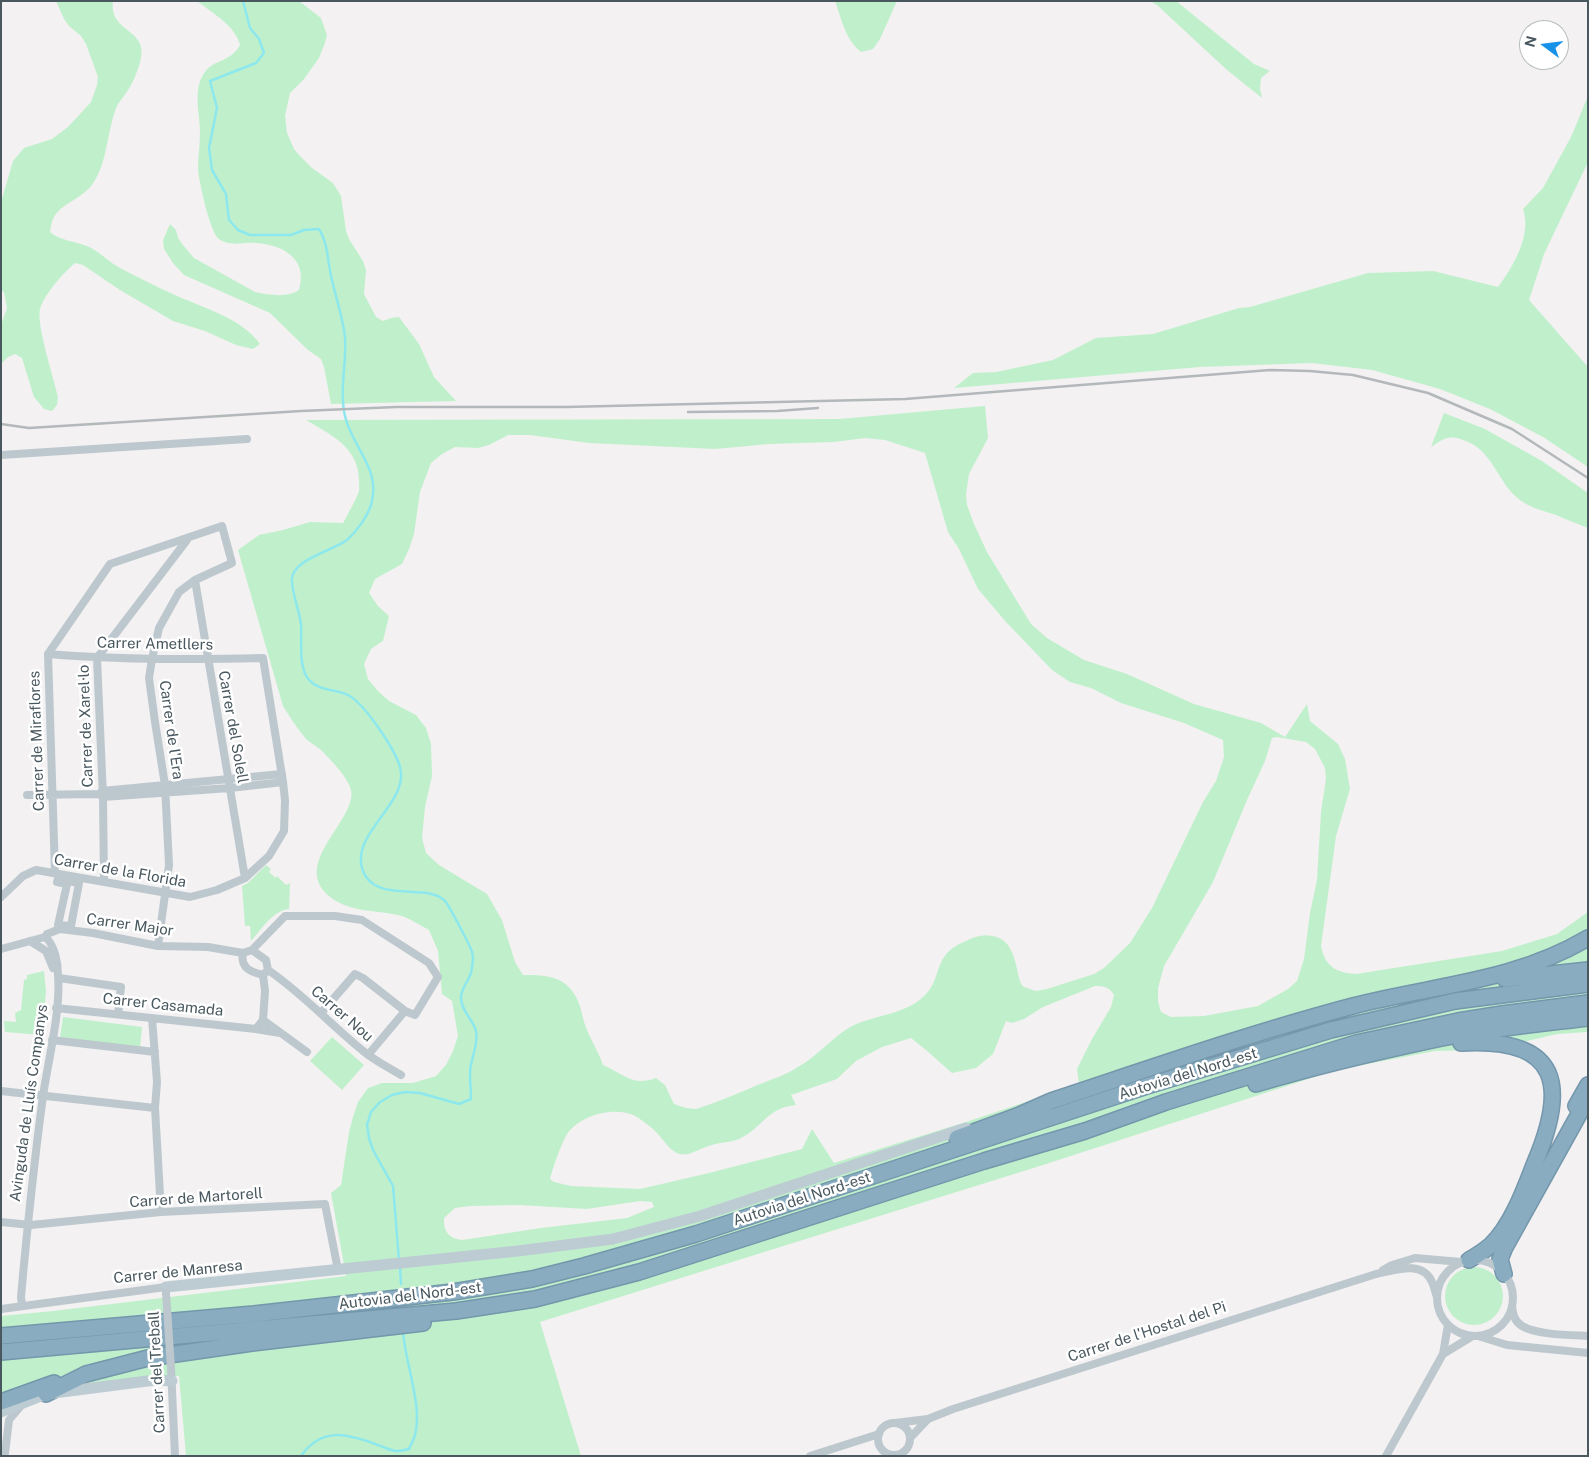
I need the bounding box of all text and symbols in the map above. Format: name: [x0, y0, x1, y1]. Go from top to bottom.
north arrow: [1519, 20, 1569, 70]
text: N: [1521, 34, 1540, 49]
street label: Carrer Ametllers: [97, 634, 213, 654]
street label: Carrer de Xarel·lo: [75, 664, 97, 788]
street label: Carrer del Solell: [214, 669, 252, 785]
street label: Carrer de Miraflores: [26, 671, 48, 811]
street label: Carrer de l'Era: [155, 679, 187, 781]
street label: Carrer de la Florida: [52, 851, 188, 891]
street label: Carrer Major: [85, 910, 175, 940]
street label: Carrer Nou: [307, 982, 377, 1046]
street label: Carrer Casamada: [102, 990, 224, 1020]
street label: Avinguda de Lluís Companys: [6, 1003, 52, 1203]
street label: Autovia del Nord-est: [1117, 1044, 1259, 1104]
street label: Autovia del Nord-est: [731, 1168, 873, 1230]
street label: Carrer de Martorell: [129, 1184, 263, 1212]
street label: Carrer de Manresa: [113, 1256, 243, 1288]
street label: Autovia del Nord-est: [337, 1278, 483, 1314]
street label: Carrer de l'Hostal del Pi: [1066, 1298, 1228, 1366]
street label: Carrer del Treball: [145, 1310, 169, 1434]

